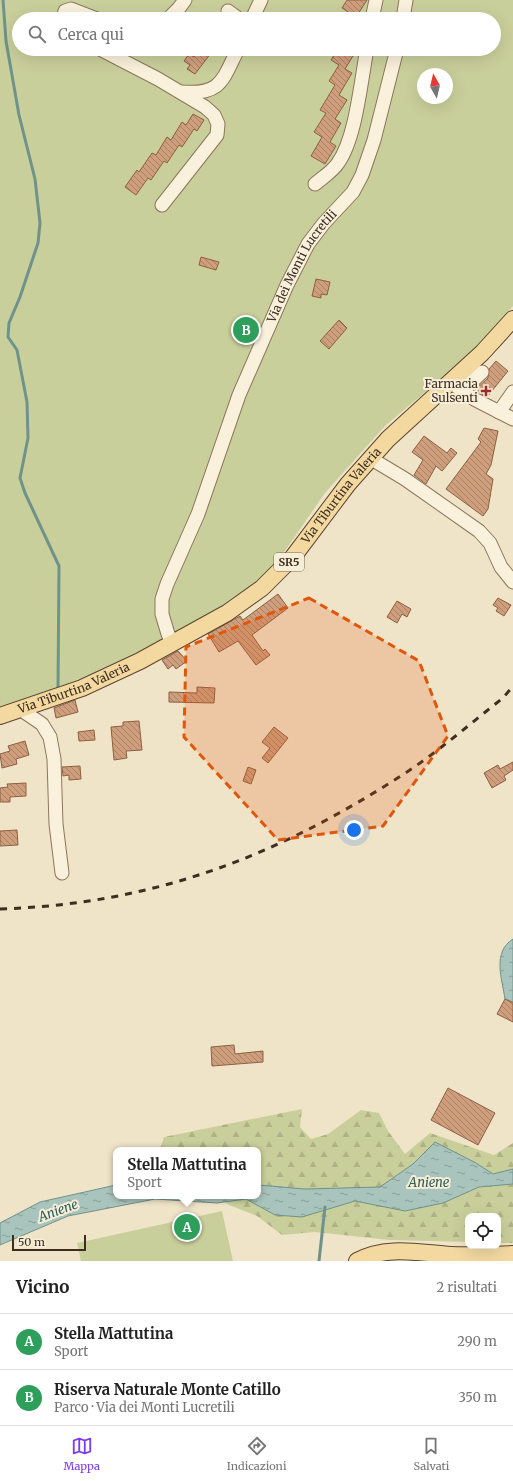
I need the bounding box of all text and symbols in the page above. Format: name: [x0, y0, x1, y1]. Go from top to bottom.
search box: [12, 12, 501, 56]
icon: search: [26, 23, 48, 45]
text: Cerca qui: [58, 25, 124, 44]
north arrow: [417, 68, 453, 104]
street label: Via dei Monti Lucretili: [263, 206, 340, 326]
pin: B: [233, 315, 259, 345]
place label: Farmacia Sulsenti: [425, 376, 479, 405]
marker: Farmacia Sulsenti: [481, 386, 491, 396]
street label: Via Tiburtina Valeria: [297, 444, 384, 547]
road number: SR5: [274, 553, 304, 571]
street label: Via Tiburtina Valeria: [15, 659, 132, 717]
your location: [344, 820, 364, 840]
popup: [113, 1147, 261, 1199]
text: Stella Mattutina: [127, 1155, 247, 1174]
text: Sport: [127, 1174, 162, 1191]
water label: Aniene: [408, 1174, 450, 1191]
water label: Aniene: [35, 1195, 81, 1226]
pin: A: [174, 1212, 200, 1242]
map controls: [465, 1213, 501, 1249]
button: locate: [465, 1213, 501, 1249]
scale bar: [12, 1233, 86, 1252]
text: 50 m: [18, 1235, 45, 1249]
text: Vicino: [16, 1276, 69, 1298]
text: 2 risultati: [436, 1279, 497, 1296]
text: Stella Mattutina: [54, 1324, 173, 1343]
text: A: [24, 1333, 34, 1350]
text: 290 m: [457, 1333, 497, 1350]
text: Sport: [54, 1343, 88, 1360]
text: Riserva Naturale Monte Catillo: [54, 1380, 281, 1399]
text: B: [24, 1389, 34, 1406]
text: 350 m: [459, 1389, 497, 1406]
text: Parco · Via dei Monti Lucretili: [54, 1399, 235, 1416]
tab: Mappa: [64, 1435, 100, 1473]
tab: Indicazioni: [227, 1435, 286, 1473]
tab: Salvati: [414, 1435, 449, 1473]

